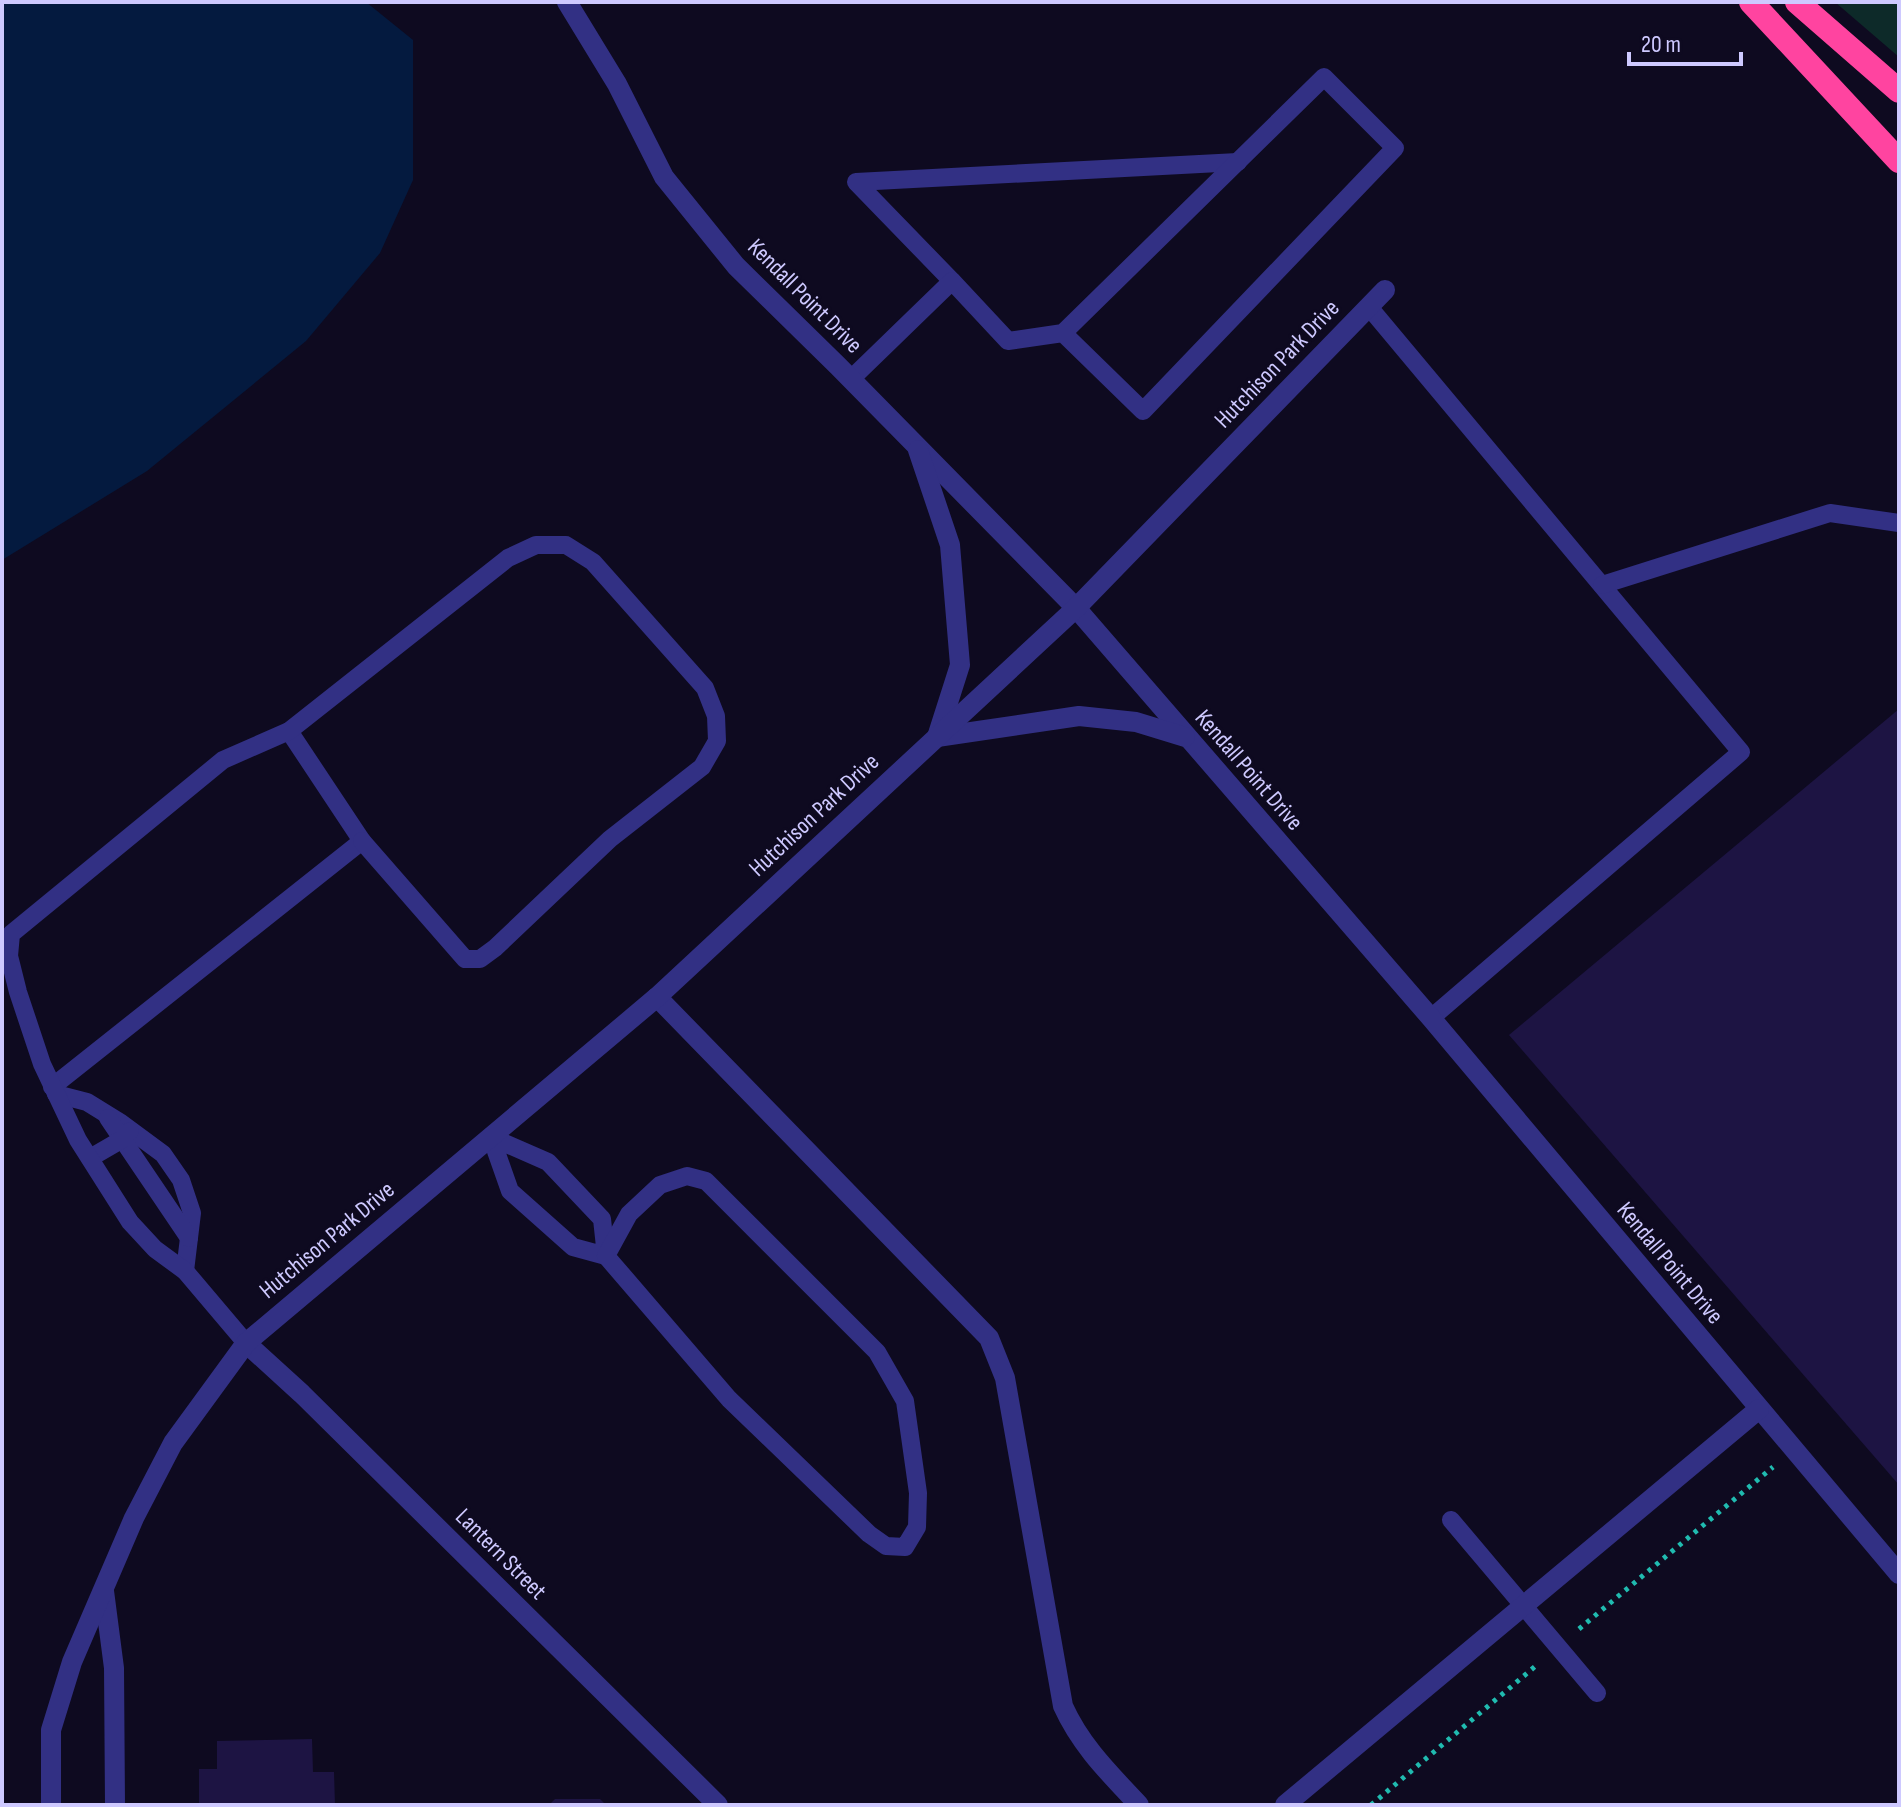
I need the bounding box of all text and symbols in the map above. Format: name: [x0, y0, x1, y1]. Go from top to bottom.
scale bar: [1629, 16, 1741, 66]
text: 20 m: [1641, 30, 1681, 59]
street label: Kendall Point Drive: [742, 233, 868, 359]
street label: Hutchison Park Drive: [1209, 294, 1345, 434]
street label: Kendall Point Drive: [1189, 704, 1309, 836]
street label: Hutchison Park Drive: [743, 747, 885, 883]
street label: Hutchison Park Drive: [254, 1175, 400, 1305]
street label: Kendall Point Drive: [1611, 1196, 1729, 1330]
street label: Lantern Street: [449, 1502, 553, 1606]

